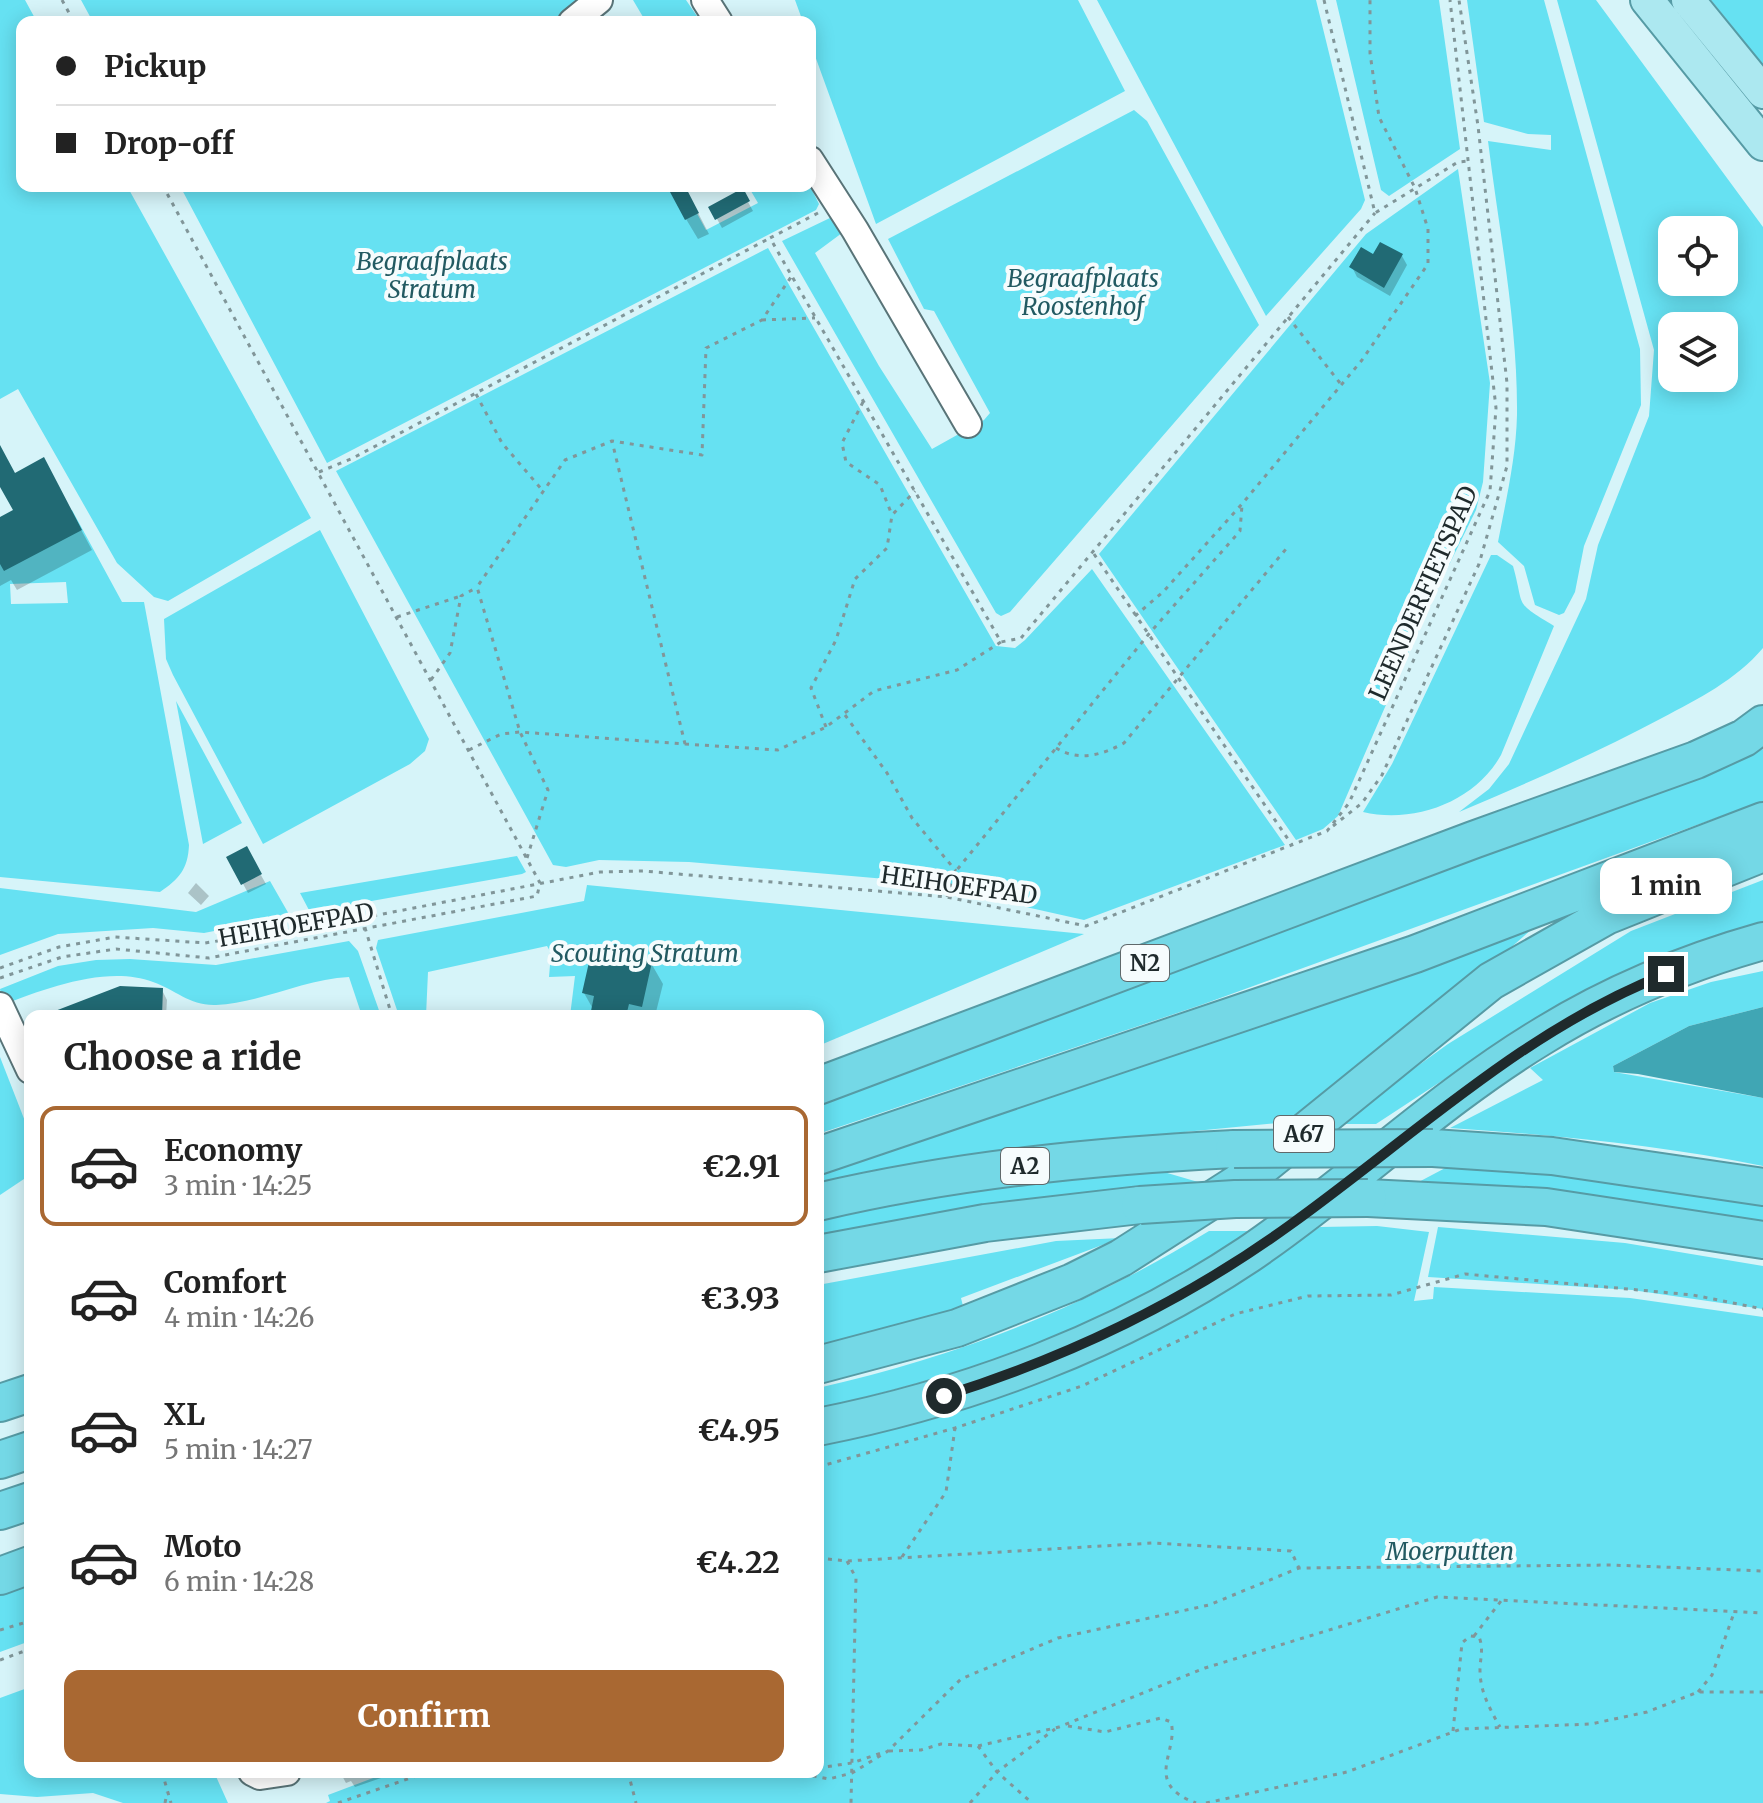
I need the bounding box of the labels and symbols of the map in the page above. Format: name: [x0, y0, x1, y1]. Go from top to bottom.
park label: Begraafplaats Stratum: [356, 246, 508, 305]
park label: Begraafplaats Roostenhof: [1007, 263, 1159, 322]
street label: LEENDERFIETSPAD: [1362, 481, 1484, 705]
callout: 1 min: [1600, 858, 1732, 914]
street label: HEIHOEFPAD: [879, 859, 1039, 911]
street label: HEIHOEFPAD: [216, 896, 376, 954]
park label: Scouting Stratum: [551, 938, 739, 969]
road number: N2: [1121, 945, 1169, 981]
route end: [1648, 956, 1684, 992]
road number: A67: [1274, 1116, 1334, 1152]
road number: A2: [1001, 1148, 1049, 1184]
route start: [926, 1378, 962, 1414]
park label: Moerputten: [1385, 1536, 1514, 1567]

